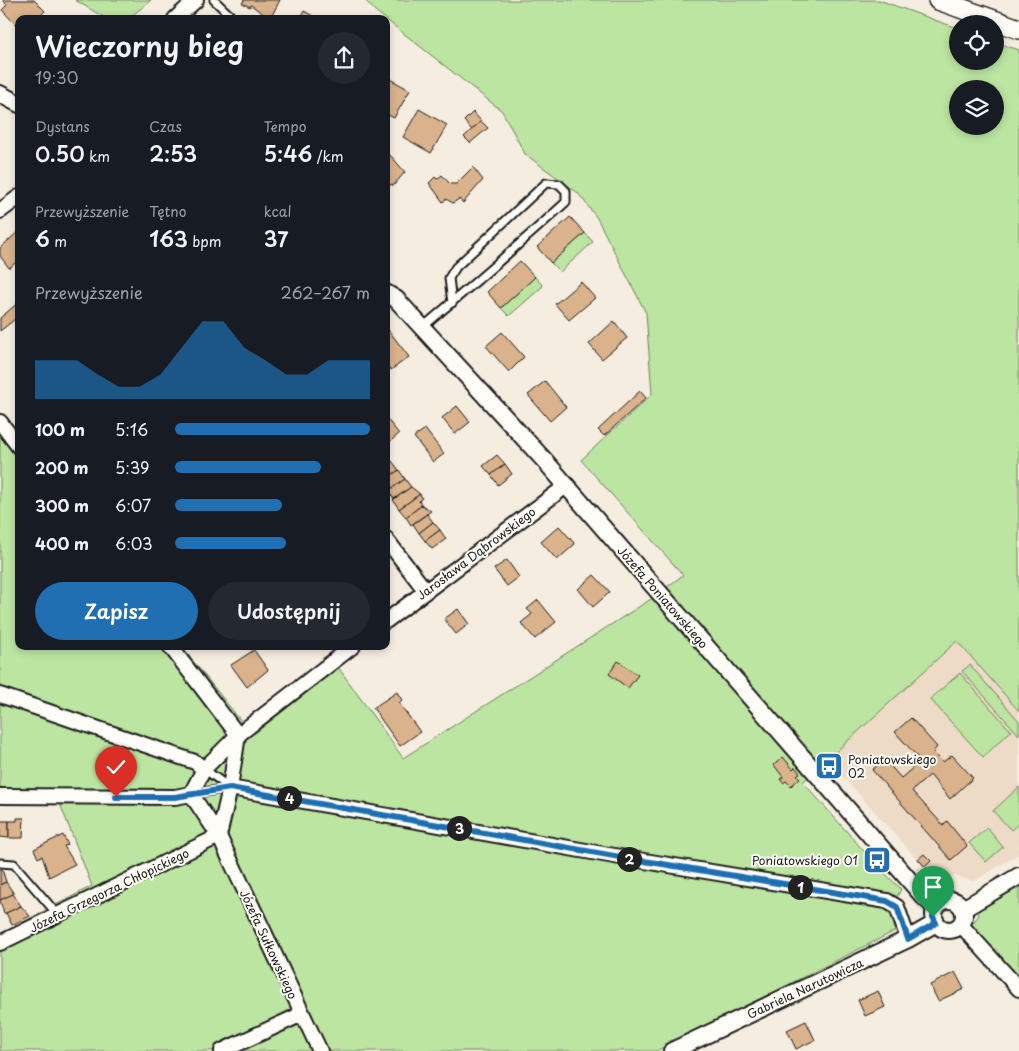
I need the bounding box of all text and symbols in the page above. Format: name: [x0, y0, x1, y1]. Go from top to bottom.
map controls: [949, 15, 1004, 135]
button: locate: [949, 15, 1004, 70]
text: Wieczorny bieg: [35, 24, 244, 67]
button: share: [318, 32, 370, 84]
text: 19:30: [35, 65, 78, 89]
button: layers: [949, 80, 1004, 135]
text: Dystans: [35, 116, 90, 137]
text: Czas: [149, 116, 182, 137]
text: Tempo: [264, 116, 306, 137]
text: 0.50: [35, 137, 84, 169]
text: 2:53: [149, 137, 197, 169]
text: 5:46: [264, 137, 312, 169]
text: km: [84, 146, 110, 167]
text: /km: [312, 146, 344, 167]
text: Przewyższenie: [35, 201, 129, 222]
text: Tętno: [149, 201, 186, 222]
text: kcal: [264, 201, 292, 222]
text: 6: [35, 222, 50, 254]
text: 163: [149, 222, 188, 254]
text: 37: [264, 222, 288, 254]
text: m: [50, 231, 67, 252]
text: bpm: [188, 231, 222, 252]
text: Przewyższenie: [35, 280, 143, 304]
text: 262–267 m: [281, 280, 370, 304]
text: 100 m: [35, 417, 85, 441]
text: 5:16: [115, 417, 148, 441]
text: 200 m: [35, 455, 89, 479]
text: 5:39: [115, 455, 149, 479]
text: 300 m: [35, 493, 89, 517]
text: 6:07: [115, 493, 151, 517]
street label: Jarosława Dąbrowskiego: [413, 502, 539, 604]
text: 400 m: [35, 531, 89, 555]
text: 6:03: [115, 531, 153, 555]
street label: Józefa Poniatowskiego: [613, 542, 713, 652]
button: Zapisz: [35, 582, 198, 640]
button: Udostępnij: [208, 582, 370, 640]
pin: [95, 746, 137, 797]
place label: Poniatowskiego 02: [848, 750, 937, 782]
bus stop icon: Poniatowskiego 02: [814, 751, 844, 781]
icon: check: [102, 753, 130, 781]
pin: 4: [276, 786, 302, 810]
text: 4: [285, 788, 294, 809]
pin: 3: [446, 816, 472, 840]
text: 3: [455, 818, 464, 839]
street label: Józefa Grzegorza Chłopickiego: [26, 843, 192, 937]
bus stop icon: Poniatowskiego 01: [862, 845, 892, 875]
pin: 2: [616, 846, 642, 872]
text: 2: [625, 849, 634, 870]
place label: Poniatowskiego 01: [752, 851, 858, 869]
pin: [912, 866, 954, 917]
icon: arrive: [919, 873, 947, 901]
pin: 1: [788, 874, 812, 900]
text: 1: [797, 877, 804, 898]
street label: Józefa Sułkowskiego: [236, 886, 302, 1002]
street label: Gabriela Narutowicza: [744, 953, 867, 1023]

